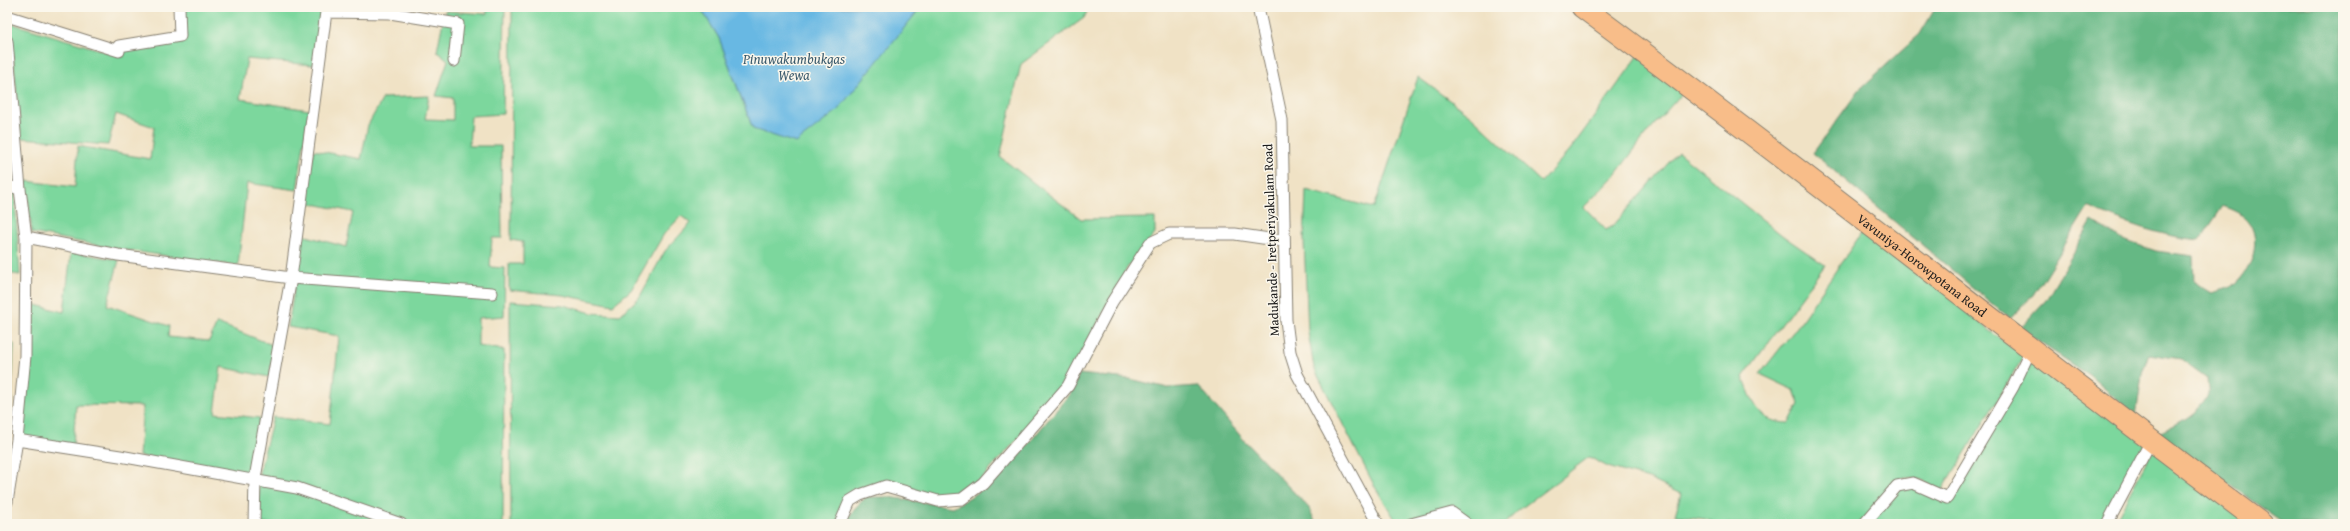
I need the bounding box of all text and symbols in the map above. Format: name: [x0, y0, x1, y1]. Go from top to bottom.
water label: Pinuwakumbukgas Wewa: [742, 49, 845, 85]
street label: Madukande - Iretperiyakulam Road: [1258, 143, 1284, 337]
street label: Vavuniya-Horowpotana Road: [1853, 209, 1991, 321]

